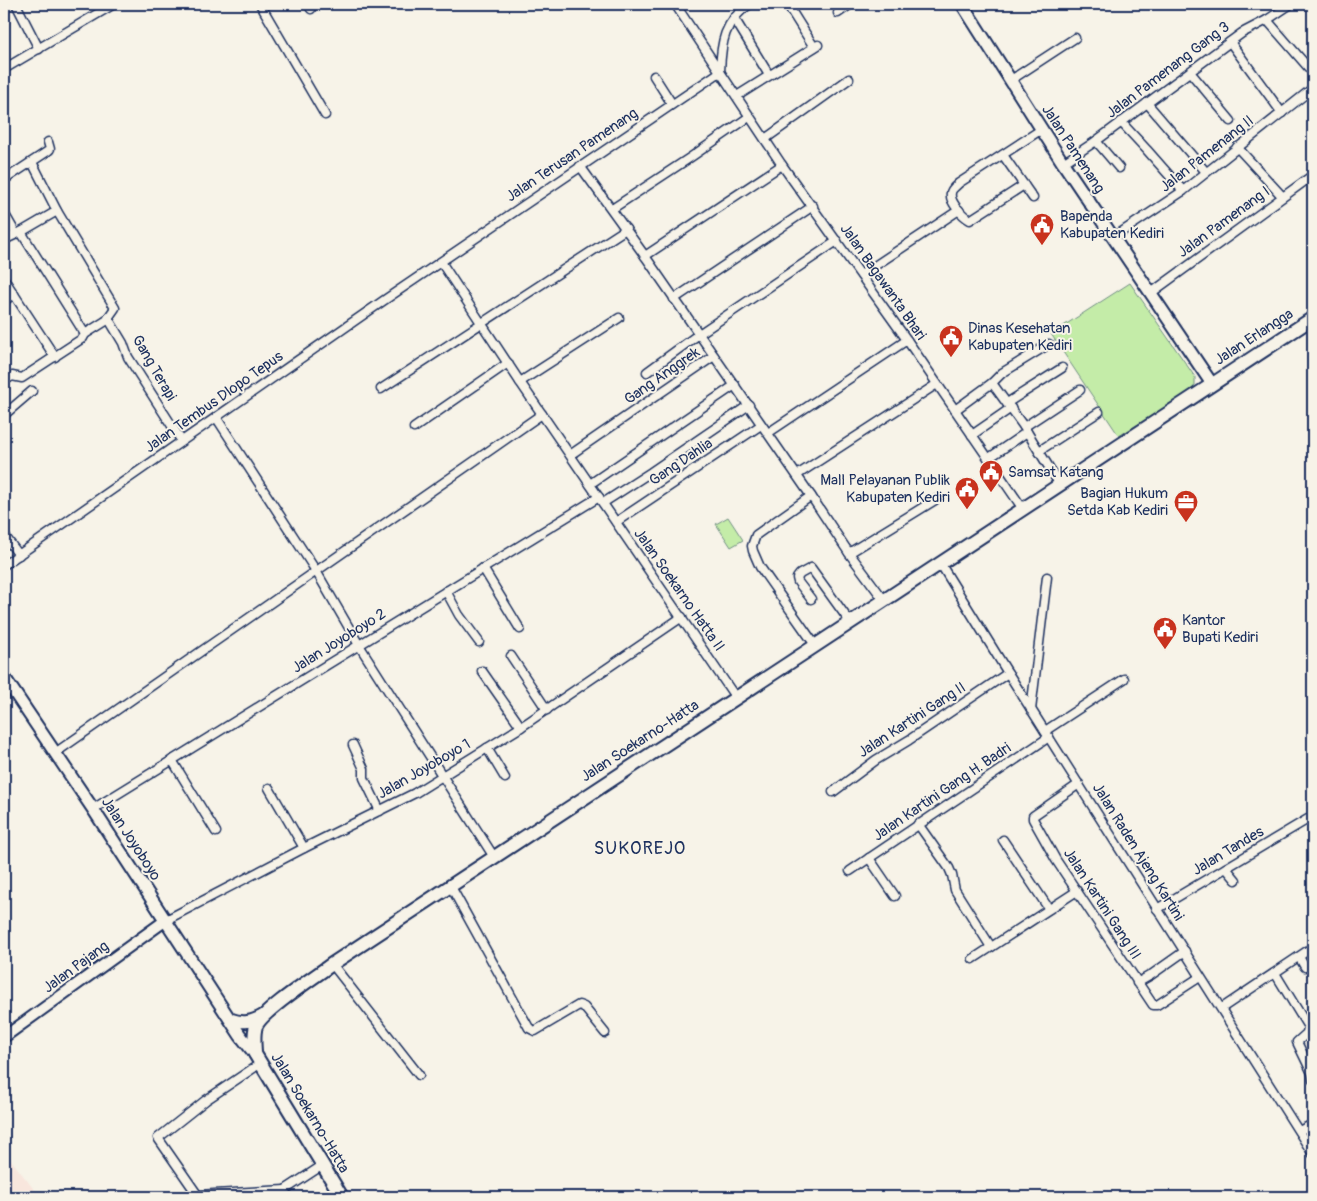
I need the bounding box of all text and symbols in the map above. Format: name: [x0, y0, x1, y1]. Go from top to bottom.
street label: Jalan Pamenang Gang 3: [1103, 17, 1233, 123]
street label: Jalan Pamenang: [1037, 101, 1109, 197]
street label: Jalan Terusan Pamenang: [503, 104, 641, 206]
street label: Jalan Pamenang II: [1156, 111, 1258, 197]
street label: Jalan Pamenang I: [1174, 182, 1274, 262]
place label: Bapenda Kabupaten Kediri: [1060, 207, 1164, 243]
public building icon: Bapenda Kabupaten Kediri: [1029, 212, 1055, 246]
street label: Jalan Bagawanta Bhari: [836, 220, 930, 344]
street label: Jalan Erlangga: [1211, 305, 1297, 369]
place label: Dinas Kesehatan Kabupaten Kediri: [968, 319, 1072, 355]
public building icon: Dinas Kesehatan Kabupaten Kediri: [938, 324, 964, 358]
street label: Gang Terapi: [128, 332, 181, 404]
street label: Gang Anggrek: [621, 343, 704, 409]
street label: Jalan Tembus Dlopo Tepus: [141, 347, 287, 457]
street label: Gang Dahlia: [646, 434, 716, 490]
public building icon: Samsat Katang: [978, 459, 1004, 493]
place label: Samsat Katang: [1008, 463, 1104, 482]
place label: Mall Pelayanan Publik Kabupaten Kediri: [820, 471, 951, 507]
public building icon: Mall Pelayanan Publik Kabupaten Kediri: [954, 476, 980, 510]
place label: Bagian Hukum Setda Kab Kediri: [1067, 484, 1168, 520]
office icon: Bagian Hukum Setda Kab Kediri: [1173, 489, 1199, 523]
street label: Jalan Soekarno Hatta II: [629, 525, 729, 655]
street label: Jalan Joyoboyo 2: [288, 605, 390, 677]
place label: Kantor Bupati Kediri: [1182, 611, 1258, 647]
public building icon: Kantor Bupati Kediri: [1152, 616, 1178, 650]
street label: Jalan Kartini Gang II: [855, 678, 969, 762]
street label: Jalan Soekarno-Hatta: [577, 696, 703, 786]
street label: Jalan Joyoboyo 1: [374, 735, 474, 803]
street label: Jalan Kartini Gang H. Badri: [869, 738, 1015, 845]
street label: Jalan Raden Ajeng Kartini: [1088, 780, 1188, 925]
street label: Jalan Joyoboyo: [97, 794, 165, 884]
street label: Jalan Tandes: [1189, 822, 1267, 880]
district label: SUKOREJO: [594, 837, 686, 860]
street label: Jalan Kartini Gang III: [1059, 845, 1145, 963]
street label: Jalan Pajang: [39, 937, 113, 997]
street label: Jalan Soekarno-Hatta: [267, 1049, 353, 1177]

